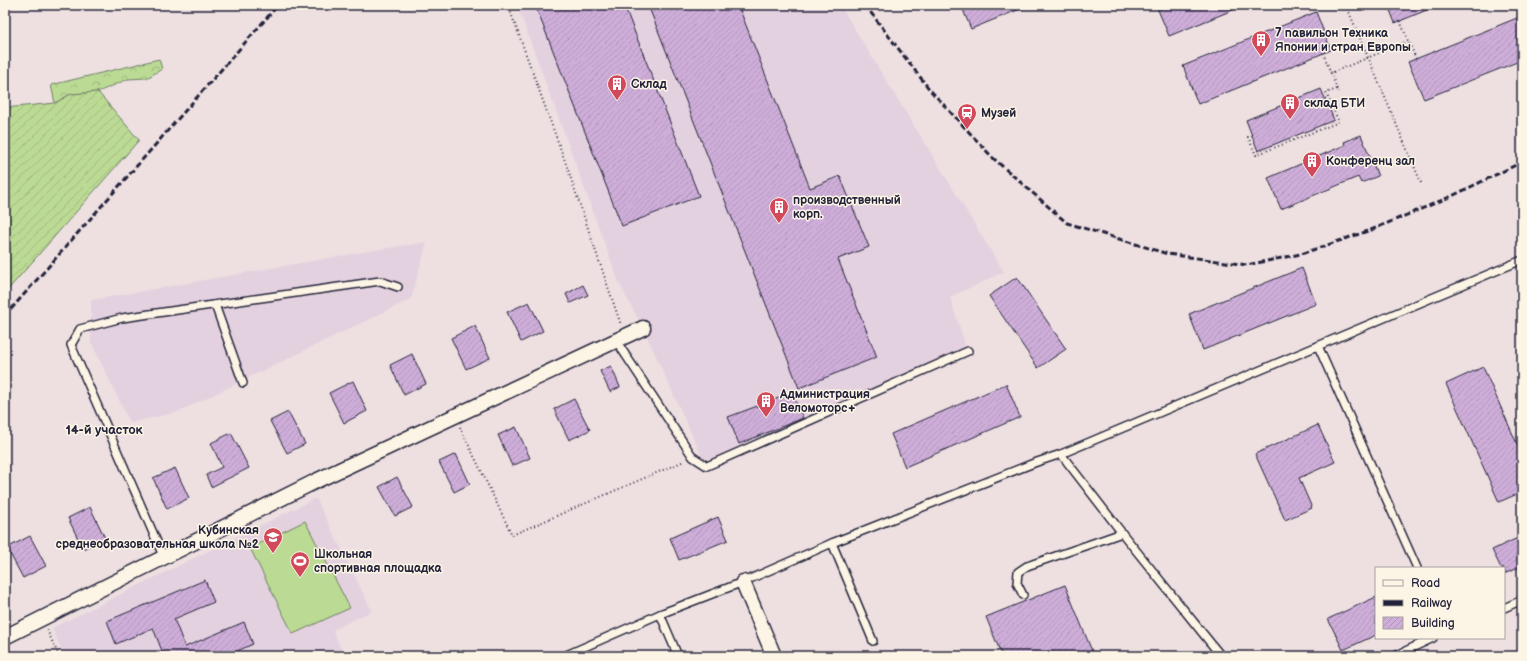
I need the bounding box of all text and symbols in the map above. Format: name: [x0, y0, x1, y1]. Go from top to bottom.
place label: 7 павильон Техника Японии и стран Европы: [1275, 26, 1411, 55]
building icon: 7 павильон Техника Японии и стран Европы: [1250, 29, 1272, 57]
building icon: Склад: [606, 73, 628, 101]
place label: Склад: [631, 77, 667, 92]
building icon: склад БТИ: [1279, 92, 1301, 120]
place label: склад БТИ: [1304, 96, 1365, 111]
station icon: Музей: [956, 102, 978, 130]
place label: Музей: [981, 106, 1016, 121]
building icon: Конференц зал: [1301, 150, 1323, 178]
place label: Конференц зал: [1326, 154, 1415, 169]
place label: производственный корп.: [793, 193, 901, 222]
building icon: производственный корп.: [768, 196, 790, 224]
place label: Администрация Веломоторс+: [779, 387, 870, 416]
building icon: Администрация Веломоторс+: [755, 390, 777, 418]
district label: 14-й участок: [65, 422, 144, 438]
place label: Кубинская среднеобразовательная школа №2: [56, 523, 260, 552]
school or university icon: Кубинская среднеобразовательная школа №2: [262, 526, 284, 554]
place label: Школьная спортивная площадка: [314, 547, 442, 576]
sports icon: Школьная спортивная площадка: [289, 550, 311, 578]
legend: [1375, 567, 1505, 639]
text: Road: [1411, 576, 1440, 591]
text: Railway: [1411, 596, 1453, 611]
text: Building: [1411, 616, 1455, 631]

